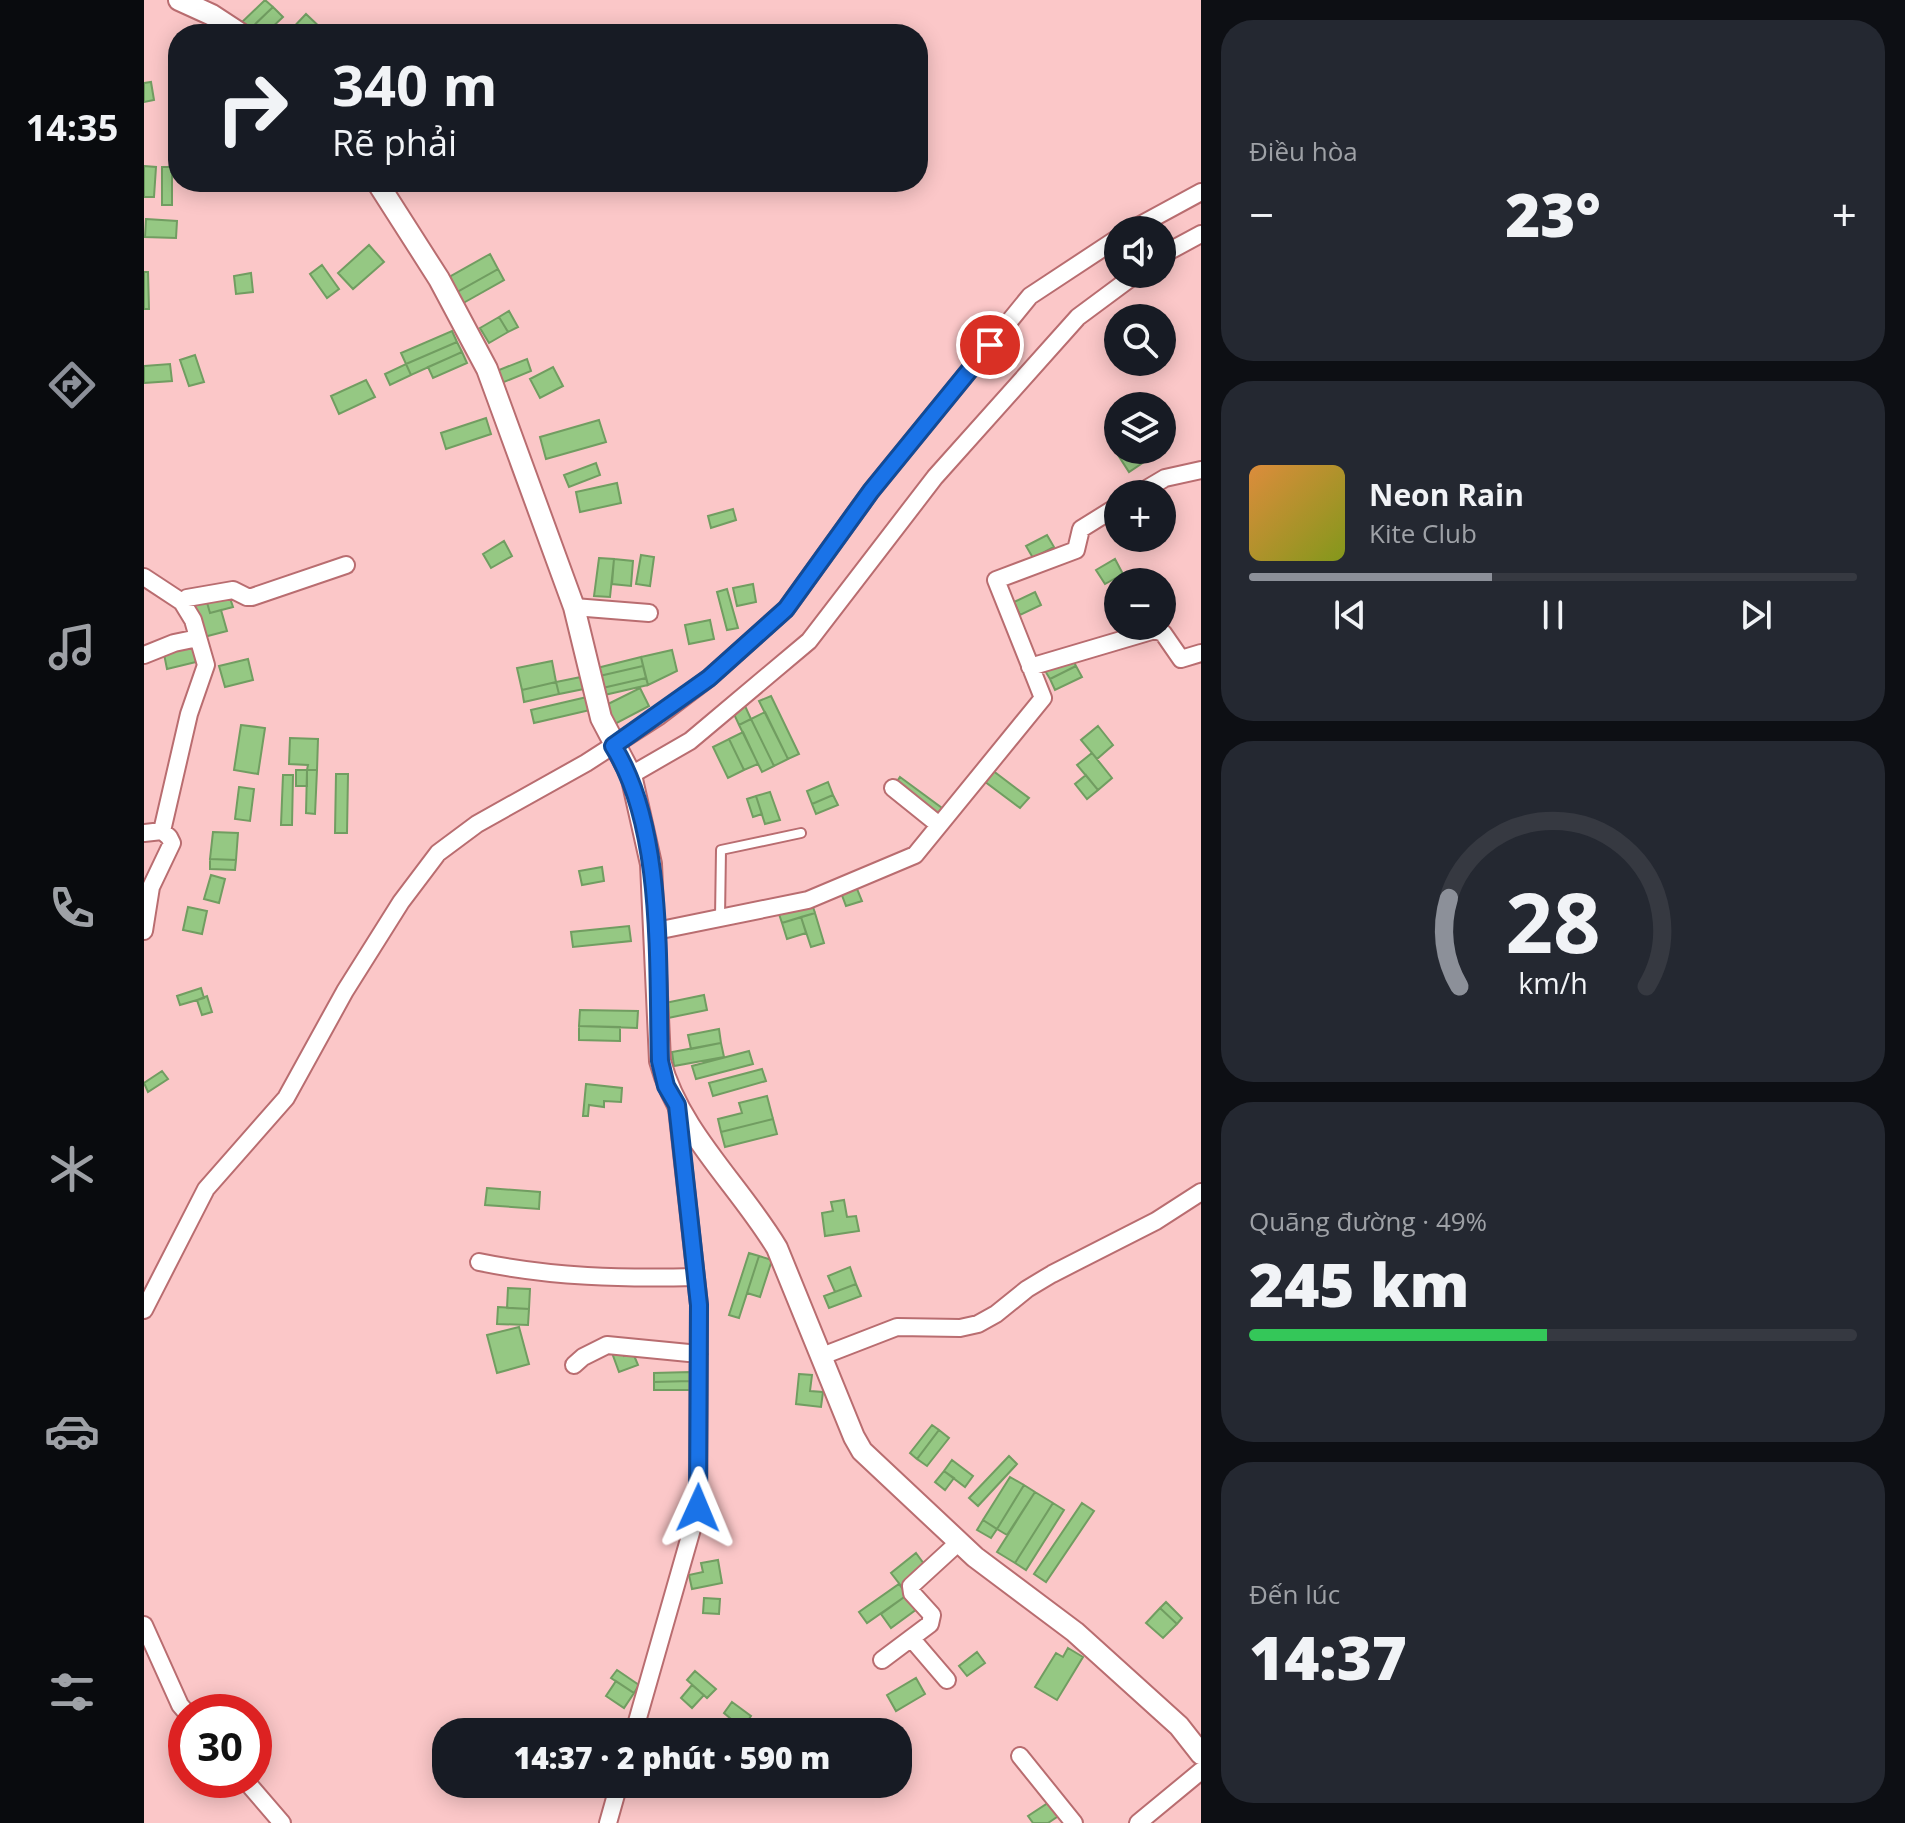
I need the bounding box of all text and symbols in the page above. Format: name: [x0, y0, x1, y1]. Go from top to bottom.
text: 340 m: [332, 46, 498, 122]
icon: right: [200, 56, 304, 160]
text: 14:35: [26, 103, 118, 152]
text: Rẽ phải: [332, 118, 457, 167]
text: Điều hòa: [1249, 133, 1358, 169]
text: 23°: [1505, 173, 1601, 255]
text: −: [1249, 184, 1274, 244]
text: +: [1832, 184, 1857, 244]
map controls: [1104, 216, 1176, 640]
button: sound: [1104, 216, 1176, 288]
button: search: [1104, 304, 1176, 376]
pin: [956, 311, 1024, 379]
icon: arrive: [968, 323, 1012, 367]
icon: directions: [44, 357, 100, 413]
button: layers: [1104, 392, 1176, 464]
text: Neon Rain: [1369, 474, 1524, 515]
button: +: [1104, 480, 1176, 552]
text: Kite Club: [1369, 515, 1477, 551]
button: −: [1104, 568, 1176, 640]
icon: previous: [1328, 593, 1372, 637]
icon: pause: [1531, 593, 1575, 637]
icon: next: [1734, 593, 1778, 637]
icon: music: [44, 619, 100, 675]
text: 28: [1505, 864, 1601, 977]
icon: phone: [44, 880, 100, 936]
text: km/h: [1518, 964, 1588, 1003]
icon: climate: [44, 1141, 100, 1197]
text: Quãng đường · 49%: [1249, 1203, 1487, 1239]
text: 245 km: [1249, 1243, 1470, 1325]
icon: car: [44, 1403, 100, 1459]
position arrow: [656, 1466, 740, 1550]
text: Đến lúc: [1249, 1576, 1340, 1612]
text: 14:37: [1249, 1616, 1407, 1698]
icon: filters: [44, 1664, 100, 1720]
speed limit sign: 30: [168, 1694, 272, 1798]
text: 14:37 · 2 phút · 590 m: [514, 1737, 830, 1778]

